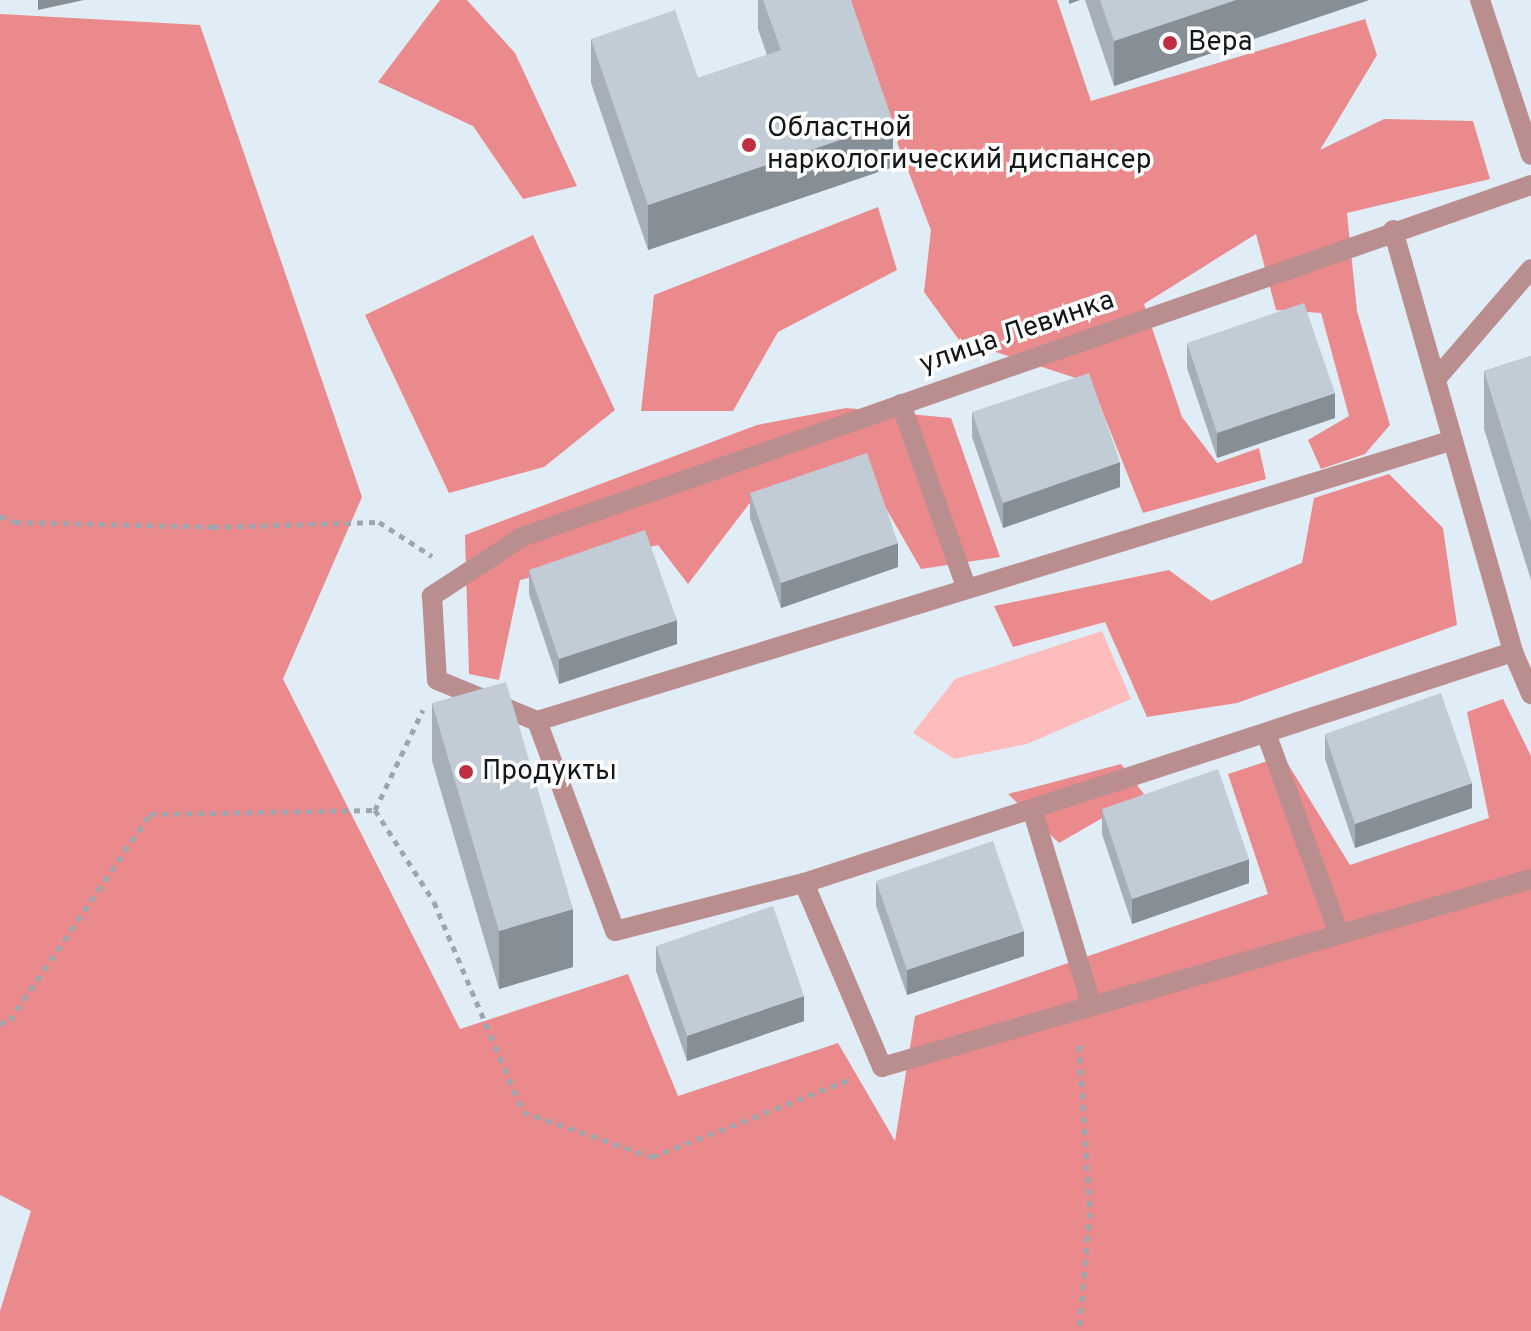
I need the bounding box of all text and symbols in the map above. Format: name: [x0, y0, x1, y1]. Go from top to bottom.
place label: Вера: [1188, 26, 1253, 60]
marker: Вера: [1159, 32, 1181, 54]
place label: Областной наркологический диспансер: [767, 112, 1151, 178]
marker: Областной наркологический диспансер: [738, 134, 760, 156]
street label: улица Левинка: [915, 284, 1119, 382]
place label: Продукты: [482, 755, 617, 789]
marker: Продукты: [457, 763, 475, 781]

